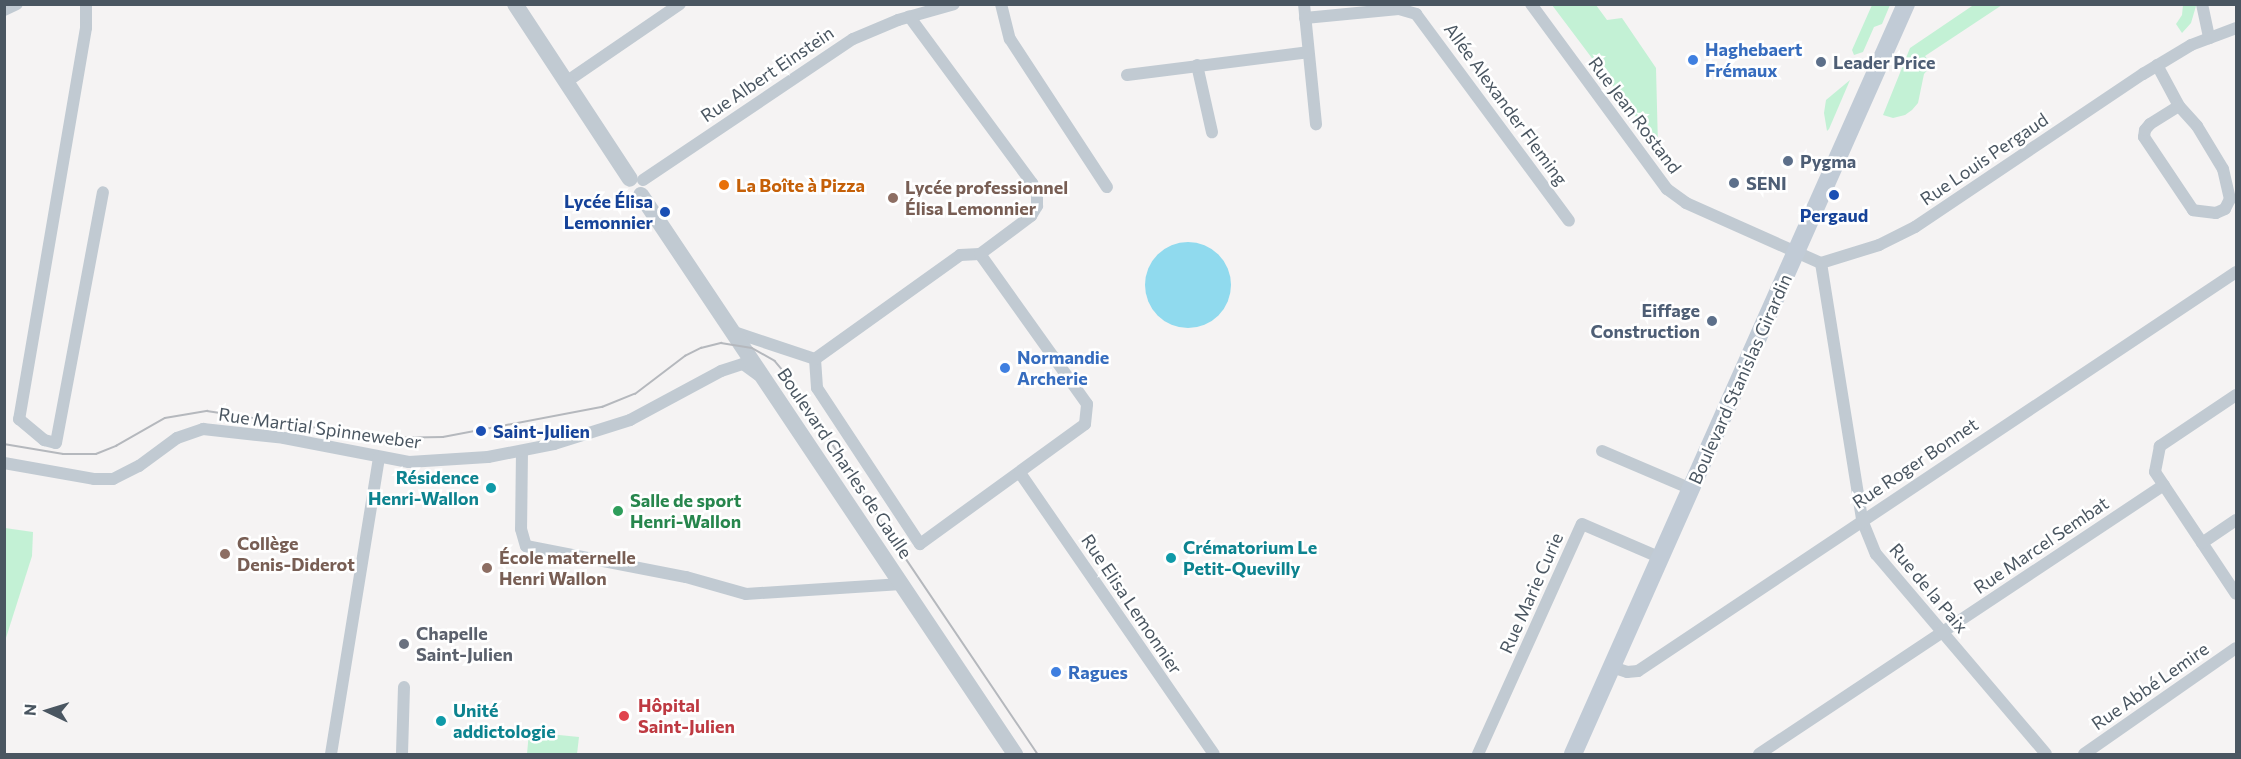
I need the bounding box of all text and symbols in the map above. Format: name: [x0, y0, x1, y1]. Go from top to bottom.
street label: Allée Alexander Fleming: [1440, 19, 1572, 189]
street label: Rue Albert Einstein: [696, 22, 838, 126]
place label: Haghebaert Frémaux: [1705, 39, 1802, 82]
place label: Leader Price: [1833, 51, 1936, 73]
street label: Rue Jean Rostand: [1584, 52, 1686, 178]
marker: Haghebaert Frémaux: [1686, 53, 1700, 67]
marker: Leader Price: [1814, 55, 1828, 69]
street label: Rue Louis Pergaud: [1916, 108, 2052, 210]
place label: Pygma: [1800, 150, 1856, 172]
marker: Pygma: [1781, 154, 1795, 168]
place label: SENI: [1746, 172, 1787, 194]
place label: La Boîte à Pizza: [736, 174, 865, 196]
marker: SENI: [1727, 176, 1741, 190]
place label: Lycée professionnel Élisa Lemonnier: [905, 177, 1068, 219]
marker: La Boîte à Pizza: [717, 178, 731, 192]
marker: Pergaud: [1827, 188, 1841, 202]
place label: Lycée Élisa Lemonnier: [564, 191, 653, 234]
marker: Lycée professionnel Élisa Lemonnier: [886, 191, 900, 205]
place label: Pergaud: [1800, 204, 1868, 226]
marker: Lycée Élisa Lemonnier: [658, 205, 672, 219]
street label: Boulevard Stanislas Girardin: [1684, 271, 1796, 487]
place label: Eiffage Construction: [1590, 300, 1700, 342]
marker: Eiffage Construction: [1705, 314, 1719, 328]
place label: Normandie Archerie: [1017, 347, 1109, 389]
marker: Normandie Archerie: [998, 361, 1012, 375]
street label: Boulevard Charles de Gaulle: [773, 364, 917, 562]
street label: Rue Martial Spinneweber: [217, 403, 423, 453]
street label: Rue Roger Bonnet: [1848, 413, 1982, 513]
place label: Saint-Julien: [493, 420, 590, 442]
marker: Saint-Julien: [474, 424, 488, 438]
place label: Résidence Henri-Wallon: [368, 467, 479, 510]
marker: Résidence Henri-Wallon: [484, 481, 498, 495]
place label: Salle de sport Henri-Wallon: [630, 490, 741, 532]
street label: Rue Marcel Sembat: [1970, 492, 2112, 598]
marker: Salle de sport Henri-Wallon: [611, 504, 625, 518]
street label: Rue Marie Curie: [1495, 529, 1567, 657]
street label: Rue Elisa Lemonnier: [1077, 530, 1187, 678]
place label: Collège Denis-Diderot: [237, 533, 355, 576]
place label: Crématorium Le Petit-Quevilly: [1183, 537, 1317, 580]
street label: Rue de la Paix: [1885, 539, 1973, 637]
marker: Collège Denis-Diderot: [218, 547, 232, 561]
place label: École maternelle Henri Wallon: [499, 547, 636, 590]
marker: Crématorium Le Petit-Quevilly: [1164, 551, 1178, 565]
marker: École maternelle Henri Wallon: [480, 561, 494, 575]
place label: Chapelle Saint-Julien: [416, 623, 513, 666]
marker: Chapelle Saint-Julien: [397, 637, 411, 651]
street label: Rue Abbé Lemire: [2087, 638, 2213, 734]
place label: Ragues: [1068, 661, 1128, 683]
marker: Ragues: [1049, 665, 1063, 679]
north arrow: [18, 681, 78, 741]
place label: Hôpital Saint-Julien: [638, 695, 735, 738]
place label: Unité addictologie: [453, 700, 556, 742]
text: N: [20, 703, 39, 716]
marker: Hôpital Saint-Julien: [615, 707, 633, 725]
marker: Unité addictologie: [434, 714, 448, 728]

